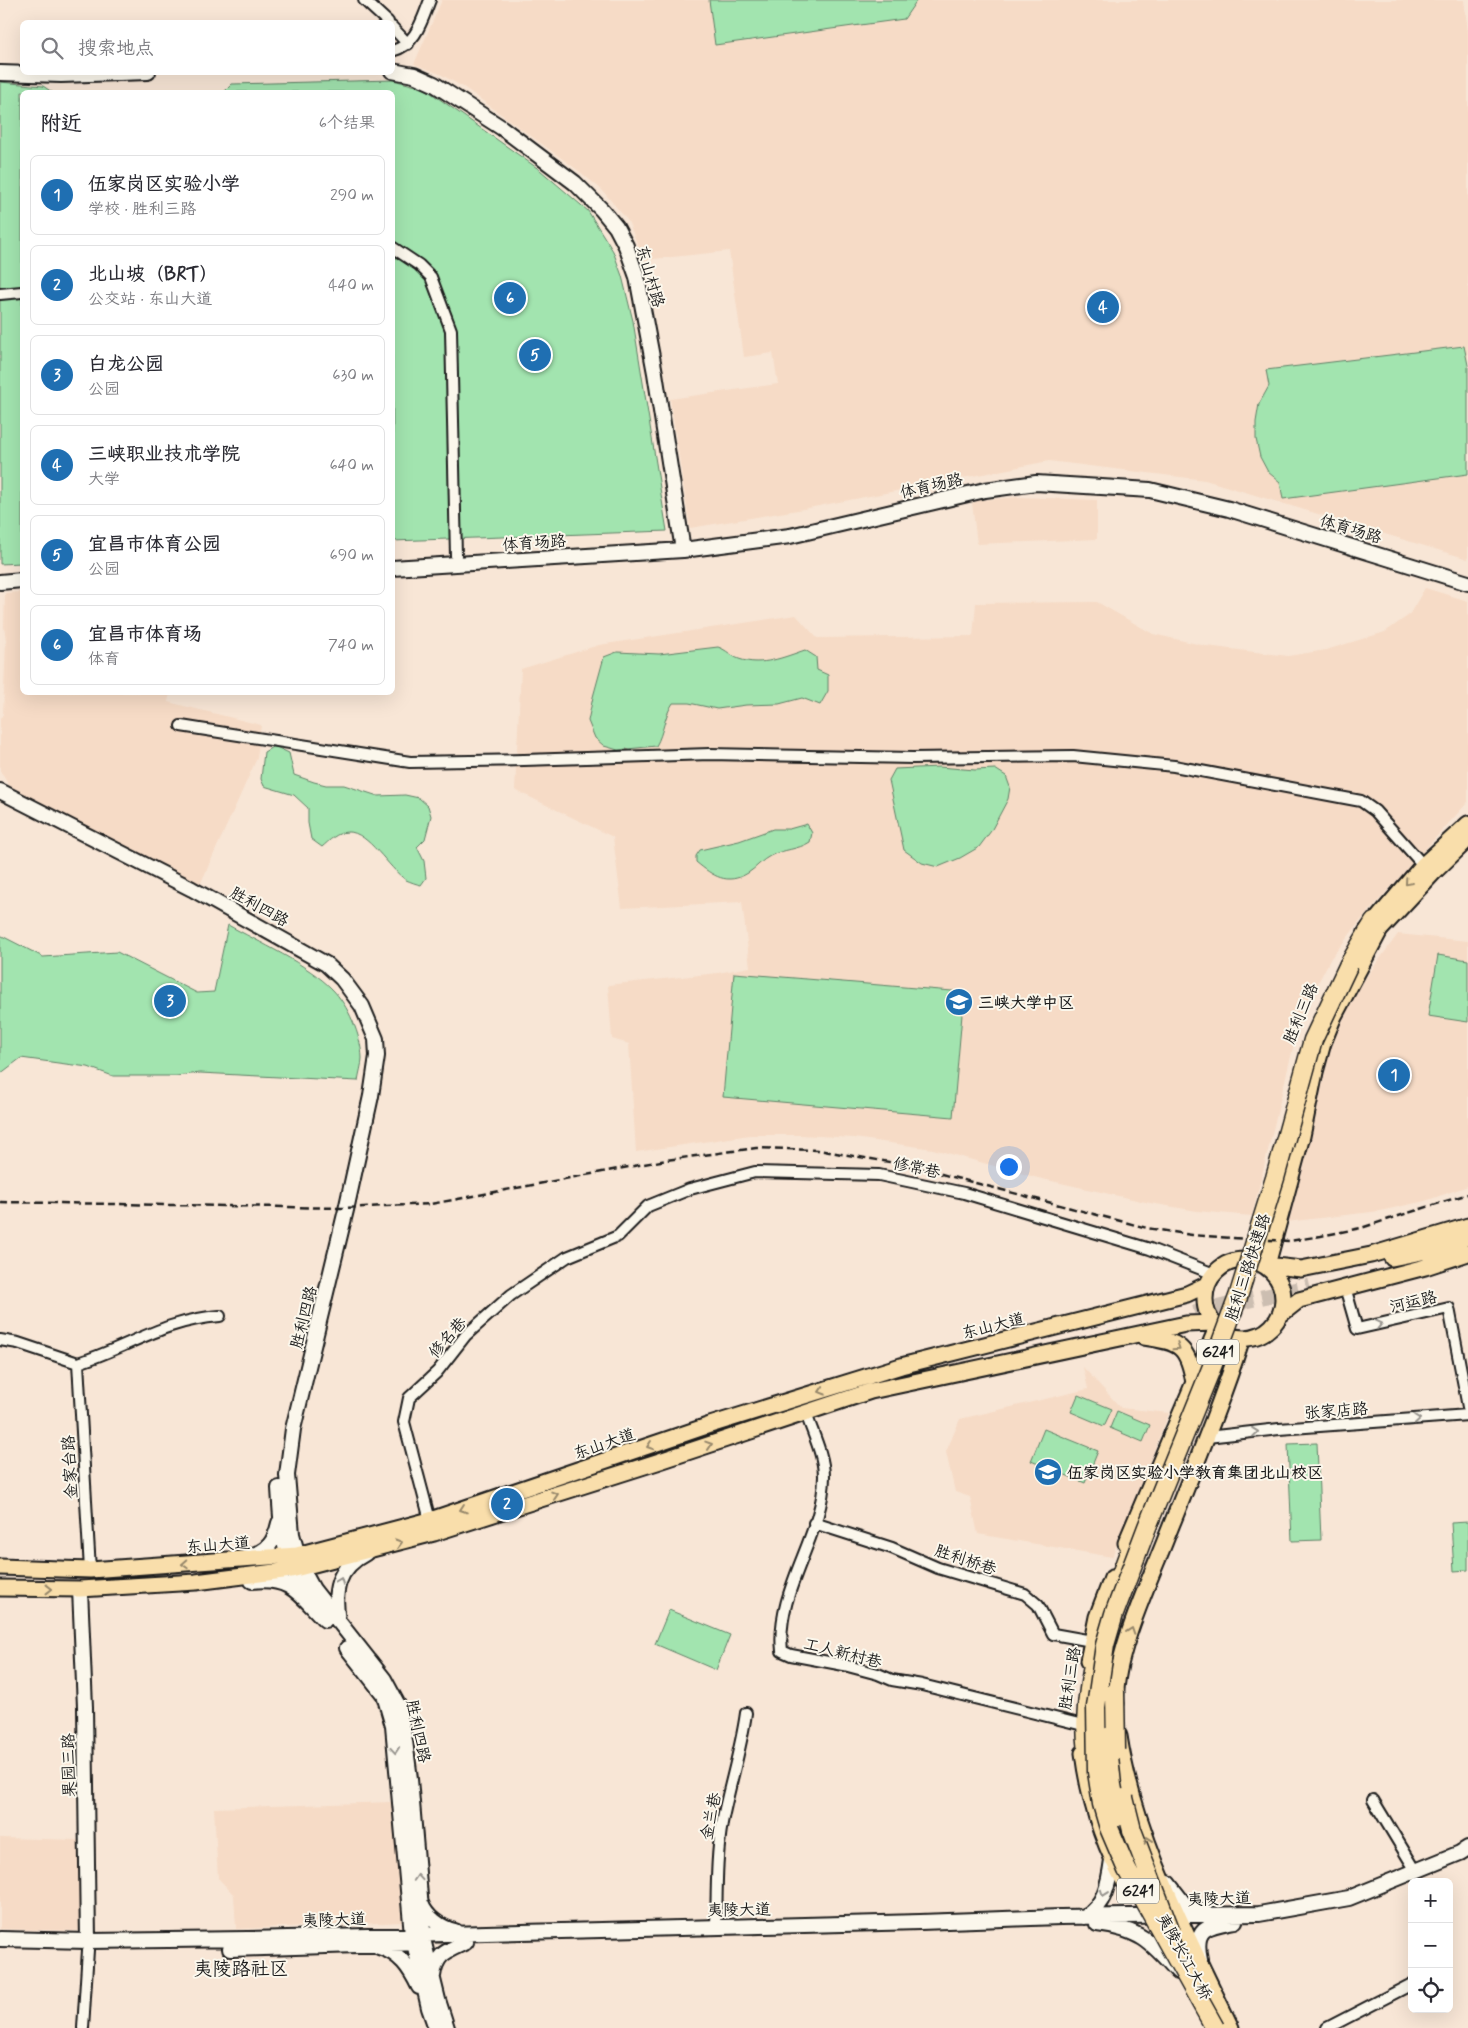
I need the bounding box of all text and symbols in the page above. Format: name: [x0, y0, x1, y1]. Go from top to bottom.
search box: [20, 20, 395, 75]
icon: search: [38, 34, 66, 62]
text: 搜索地点: [78, 36, 154, 61]
text: 附近: [40, 110, 82, 138]
text: 6个结果: [319, 113, 375, 134]
text: 伍家岗区实验小学: [88, 172, 240, 197]
text: 1: [53, 185, 61, 206]
text: 290 m: [330, 185, 374, 206]
text: 学校 · 胜利三路: [88, 199, 196, 220]
street label: 东山村路: [631, 243, 668, 310]
text: 北山坡（BRT）: [88, 262, 218, 287]
text: 2: [53, 275, 61, 296]
text: 440 m: [328, 275, 374, 296]
pin: 6: [494, 279, 526, 317]
pin: 4: [1087, 288, 1119, 326]
text: 公交站 · 东山大道: [88, 289, 212, 310]
pin: 5: [519, 336, 551, 374]
text: 白龙公园: [88, 352, 164, 377]
text: 3: [53, 365, 61, 386]
text: 630 m: [332, 365, 374, 386]
text: 公园: [88, 379, 120, 400]
text: 三峡职业技术学院: [88, 442, 240, 467]
text: 4: [52, 455, 62, 476]
text: 640 m: [329, 455, 374, 476]
text: 大学: [88, 469, 120, 490]
street label: 体育场路: [898, 469, 965, 504]
street label: 体育场路: [1317, 510, 1384, 549]
street label: 体育场路: [501, 531, 567, 556]
text: 宜昌市体育公园: [88, 532, 221, 557]
text: 5: [52, 545, 62, 566]
text: 690 m: [330, 545, 374, 566]
text: 公园: [88, 559, 120, 580]
text: 宜昌市体育场: [88, 622, 202, 647]
text: 6: [53, 635, 61, 656]
text: 740 m: [328, 635, 374, 656]
text: 体育: [88, 649, 120, 670]
one-way arrow: [1405, 877, 1414, 886]
street label: 胜利四路: [226, 883, 292, 932]
street label: 胜利三路: [1279, 980, 1324, 1047]
pin: 3: [154, 982, 186, 1020]
school or university icon: 三峡大学中区: [944, 987, 974, 1017]
place label: 三峡大学中区: [978, 993, 1074, 1014]
pin: 1: [1378, 1056, 1410, 1094]
street label: 修常巷: [891, 1153, 942, 1184]
your location: [996, 1154, 1022, 1180]
street label: 胜利三路快速路: [1221, 1211, 1276, 1324]
street label: 胜利四路: [287, 1284, 322, 1351]
street label: 河运路: [1388, 1287, 1439, 1318]
street label: 东山大道: [960, 1309, 1027, 1344]
street label: 修名巷: [424, 1313, 472, 1363]
one-way arrow: [1374, 1319, 1383, 1330]
road number: G241: [1197, 1340, 1239, 1364]
one-way arrow: [1171, 1341, 1181, 1350]
one-way arrow: [818, 1385, 827, 1395]
street label: 张家店路: [1303, 1399, 1369, 1424]
one-way arrow: [1414, 1414, 1422, 1425]
street label: 东山大道: [571, 1424, 638, 1465]
one-way arrow: [1252, 1427, 1260, 1438]
street label: 金家台路: [58, 1434, 83, 1499]
one-way arrow: [647, 1440, 655, 1450]
one-way arrow: [705, 1441, 713, 1451]
school or university icon: 伍家岗区实验小学教育集团北山校区: [1033, 1457, 1063, 1487]
place label: 伍家岗区实验小学教育集团北山校区: [1067, 1463, 1323, 1484]
pin: 2: [491, 1485, 523, 1523]
one-way arrow: [550, 1490, 558, 1500]
one-way arrow: [460, 1503, 468, 1513]
street label: 东山大道: [185, 1533, 251, 1558]
one-way arrow: [395, 1538, 403, 1548]
street label: 胜利桥巷: [932, 1541, 999, 1580]
one-way arrow: [181, 1558, 189, 1569]
one-way arrow: [334, 1577, 344, 1585]
one-way arrow: [45, 1584, 53, 1594]
one-way arrow: [1125, 1627, 1135, 1636]
street label: 工人新村巷: [801, 1634, 884, 1673]
street label: 胜利三路: [1055, 1645, 1086, 1711]
street label: 胜利四路: [401, 1698, 434, 1765]
street label: 果园三路: [58, 1733, 81, 1797]
one-way arrow: [389, 1746, 400, 1754]
street label: 金兰巷: [697, 1791, 726, 1842]
one-way arrow: [1144, 1836, 1154, 1844]
one-way arrow: [413, 1873, 424, 1881]
road number: G241: [1117, 1878, 1159, 1904]
map controls: [1408, 1878, 1453, 2013]
button: +: [1408, 1878, 1453, 1923]
one-way arrow: [1100, 1888, 1110, 1897]
street label: 夷陵大道: [1187, 1888, 1251, 1911]
street label: 夷陵大道: [707, 1899, 771, 1922]
street label: 夷陵大道: [302, 1909, 366, 1932]
street label: 夷陵长江大桥: [1151, 1910, 1216, 2004]
button: −: [1408, 1923, 1453, 1968]
district label: 夷陵路社区: [193, 1957, 289, 1982]
button: locate: [1408, 1968, 1453, 2013]

